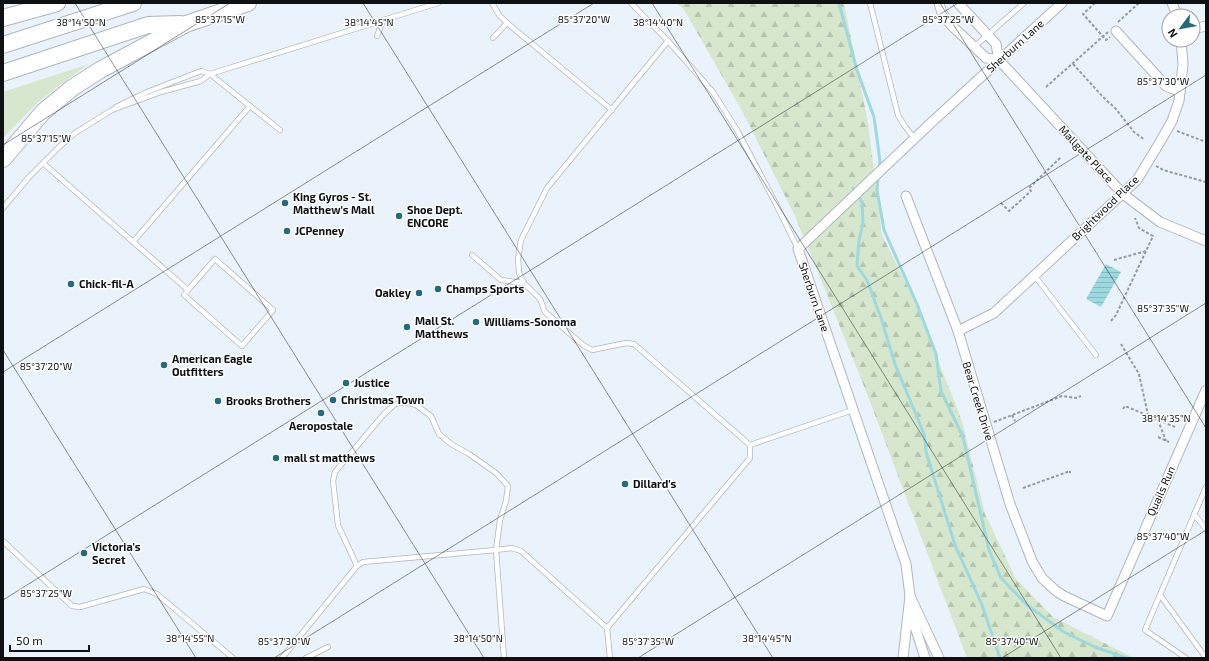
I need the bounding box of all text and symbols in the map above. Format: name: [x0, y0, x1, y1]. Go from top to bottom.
north arrow: [1161, 8, 1201, 48]
text: 85°37'15"W: [195, 13, 246, 25]
text: 85°37'20"W: [558, 13, 611, 25]
text: 85°37'25"W: [922, 13, 974, 25]
text: 38°14'50"N: [56, 16, 106, 28]
text: 38°14'45"N: [344, 16, 394, 28]
text: 38°14'40"N: [633, 16, 683, 28]
street label: Sherburn Lane: [983, 16, 1046, 75]
text: N: [1164, 27, 1180, 40]
text: 85°37'30"W: [1137, 75, 1190, 87]
street label: Mallgate Place: [1056, 122, 1116, 185]
text: 85°37'15"W: [21, 132, 72, 144]
street label: Brightwood Place: [1068, 172, 1141, 243]
place label: King Gyros - St. Matthew’s Mall: [293, 190, 375, 216]
marker: King Gyros - St. Matthew’s Mall: [280, 198, 290, 208]
place label: Shoe Dept. ENCORE: [407, 203, 463, 229]
marker: Shoe Dept. ENCORE: [394, 211, 404, 221]
place label: JCPenney: [295, 224, 345, 238]
marker: JCPenney: [282, 226, 292, 236]
street label: Sherburn Lane: [796, 260, 832, 333]
place label: Chick-fil-A: [79, 277, 134, 290]
marker: Chick-fil-A: [66, 279, 76, 289]
place label: Champs Sports: [446, 282, 525, 295]
marker: Champs Sports: [433, 284, 443, 294]
place label: Oakley: [375, 286, 412, 300]
marker: Oakley: [414, 288, 424, 298]
text: 85°37'35"W: [1137, 302, 1189, 314]
place label: Mall St. Matthews: [415, 314, 468, 340]
place label: Williams-Sonoma: [484, 315, 576, 328]
marker: Williams-Sonoma: [471, 317, 481, 327]
marker: Mall St. Matthews: [402, 322, 412, 332]
place label: American Eagle Outfitters: [172, 352, 253, 378]
text: 85°37'20"W: [20, 360, 73, 372]
marker: American Eagle Outfitters: [159, 360, 169, 370]
street label: Bear Creek Drive: [960, 360, 997, 442]
place label: Justice: [354, 376, 390, 389]
marker: Justice: [341, 378, 351, 388]
place label: Christmas Town: [341, 393, 424, 406]
place label: Brooks Brothers: [226, 394, 311, 407]
marker: Christmas Town: [328, 395, 338, 405]
marker: Brooks Brothers: [213, 396, 223, 406]
marker: Aeropostale: [316, 408, 326, 418]
text: 38°14'35"N: [1142, 412, 1190, 424]
place label: Aeropostale: [289, 419, 353, 432]
place label: mall st matthews: [284, 451, 375, 464]
marker: mall st matthews: [271, 453, 281, 463]
street label: Quails Run: [1144, 464, 1178, 518]
place label: Dillard's: [633, 477, 677, 490]
marker: Dillard's: [620, 479, 630, 489]
text: 85°37'40"W: [1137, 530, 1190, 542]
place label: Victoria's Secret: [92, 540, 141, 566]
marker: Victoria's Secret: [79, 548, 89, 558]
text: 85°37'25"W: [20, 587, 72, 599]
scale bar: [10, 627, 89, 653]
text: 38°14'55"N: [166, 632, 214, 644]
text: 38°14'50"N: [453, 632, 503, 644]
text: 38°14'45"N: [742, 632, 792, 644]
text: 50 m: [16, 633, 43, 647]
text: 85°37'30"W: [258, 635, 311, 647]
text: 85°37'35"W: [622, 635, 674, 647]
text: 85°37'40"W: [986, 635, 1039, 647]

